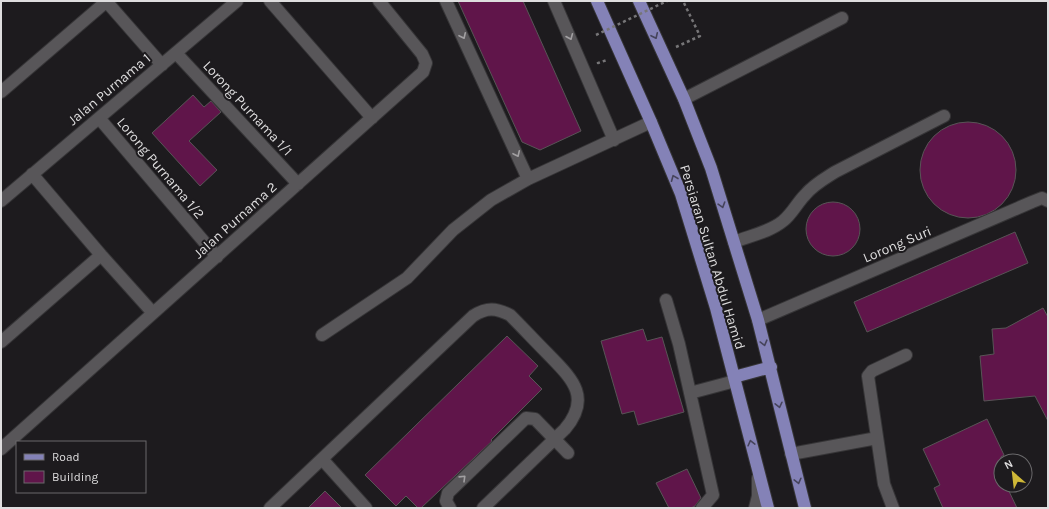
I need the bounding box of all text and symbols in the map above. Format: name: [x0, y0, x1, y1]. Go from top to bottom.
one-way arrow: [650, 32, 658, 40]
one-way arrow: [458, 33, 466, 40]
one-way arrow: [565, 33, 573, 40]
street label: Jalan Purnama 1: [64, 50, 154, 129]
street label: Lorong Purnama 1/1: [199, 57, 296, 159]
street label: Lorong Purnama 1/2: [113, 114, 208, 222]
one-way arrow: [512, 150, 520, 158]
street label: Persiaran Sultan Abdul Hamid: [676, 163, 749, 352]
one-way arrow: [671, 174, 679, 182]
street label: Jalan Purnama 2: [190, 178, 281, 262]
one-way arrow: [717, 202, 726, 209]
street label: Lorong Suri: [860, 222, 934, 267]
one-way arrow: [759, 339, 768, 346]
one-way arrow: [775, 402, 783, 408]
one-way arrow: [747, 440, 756, 447]
legend: [16, 441, 146, 493]
text: Road: [52, 450, 80, 464]
north arrow: [993, 453, 1033, 493]
text: N: [1002, 457, 1015, 472]
text: Building: [52, 470, 99, 484]
one-way arrow: [458, 475, 466, 483]
one-way arrow: [793, 477, 802, 484]

